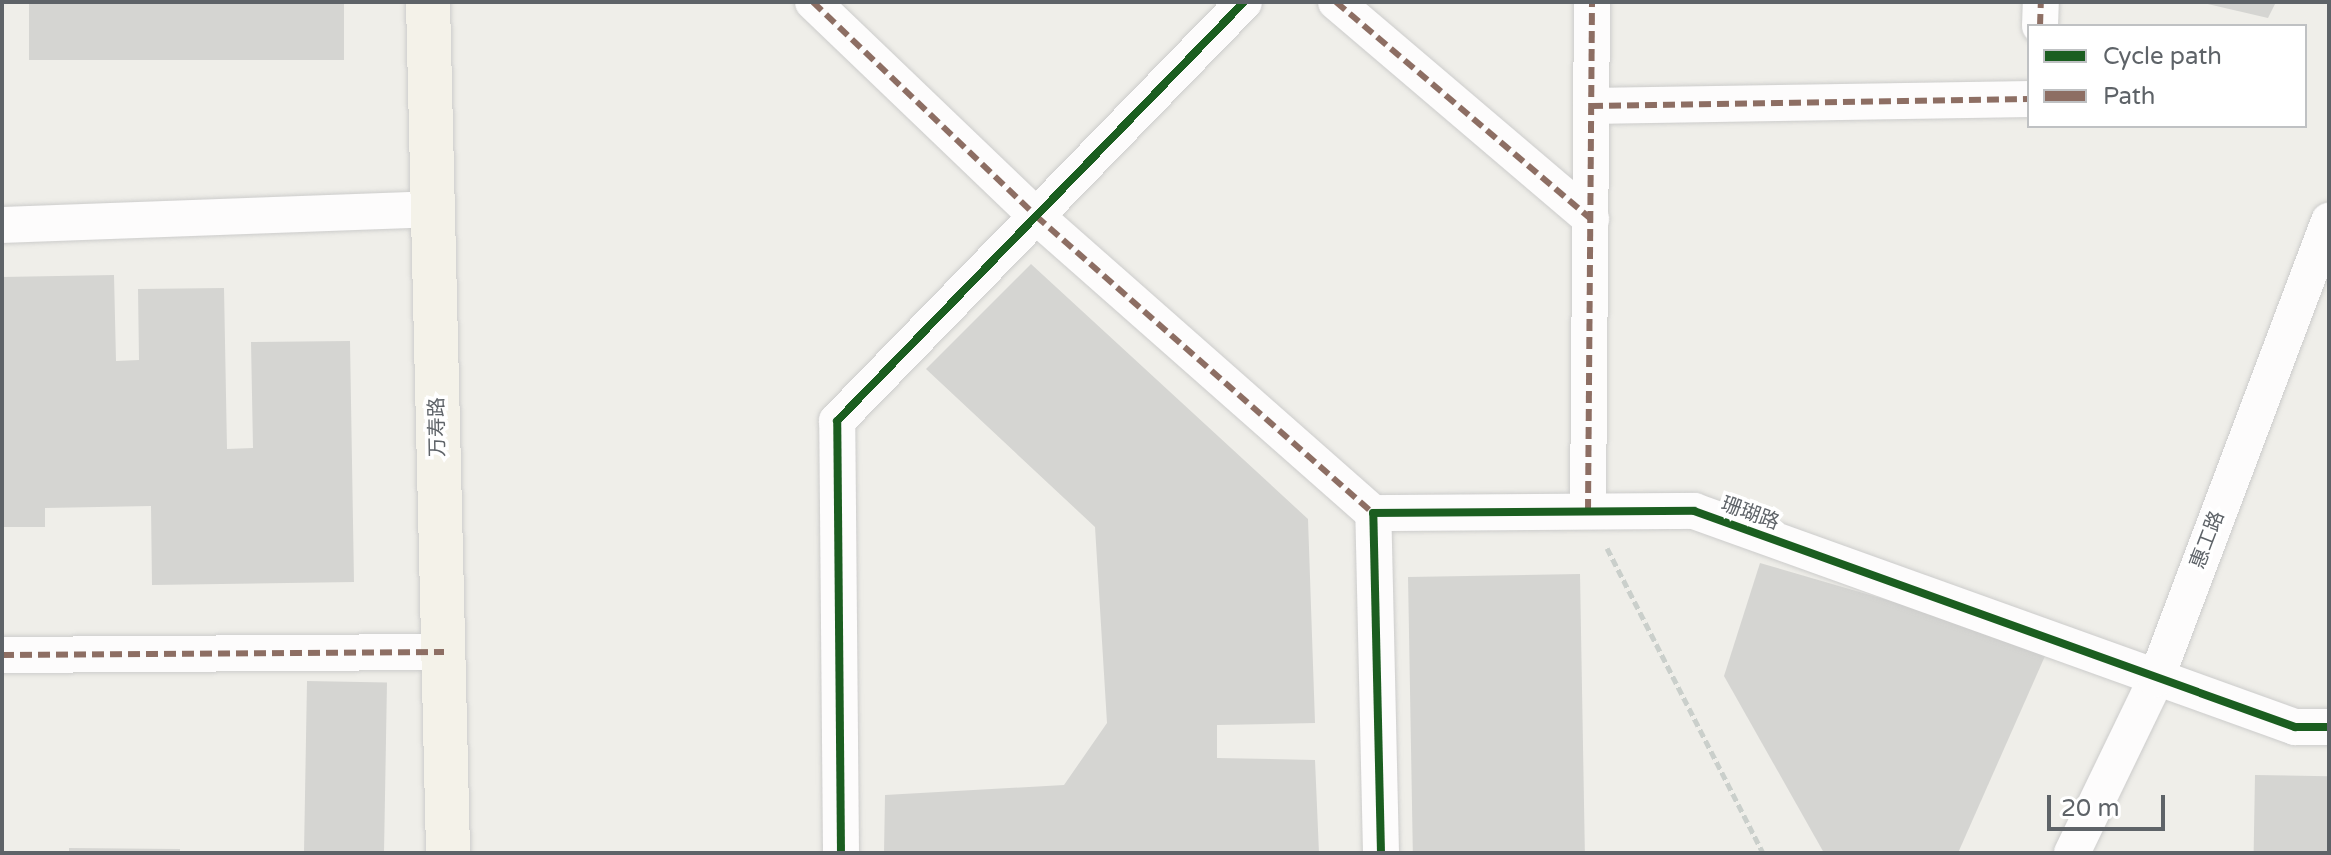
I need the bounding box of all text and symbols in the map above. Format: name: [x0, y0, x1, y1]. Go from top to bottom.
legend: [2027, 24, 2307, 128]
text: Cycle path: [2103, 42, 2222, 71]
text: Path: [2103, 82, 2156, 111]
street label: 万寿路: [425, 397, 451, 457]
street label: 珊瑚路: [1718, 492, 1782, 536]
street label: 惠工路: [2186, 508, 2230, 572]
scale bar: [2051, 779, 2169, 829]
text: 20 m: [2061, 794, 2119, 823]

